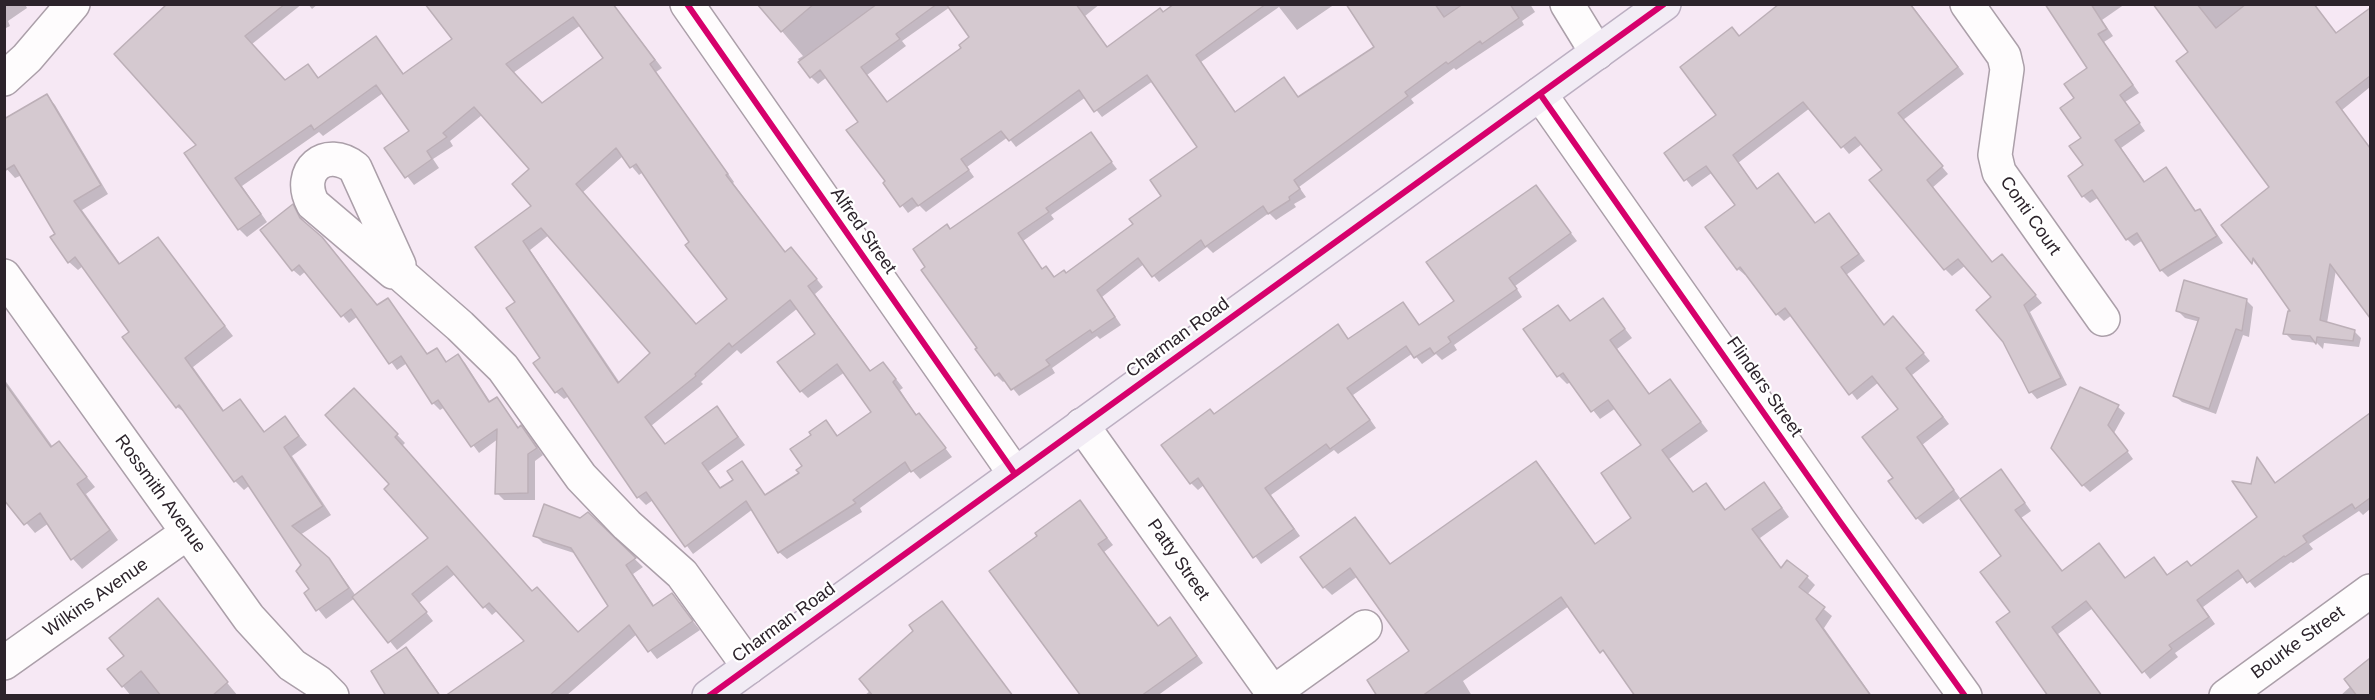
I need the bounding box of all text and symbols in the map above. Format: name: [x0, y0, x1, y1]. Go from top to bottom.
street label: Conti Court: [1995, 173, 2065, 259]
street label: Alfred Street: [825, 184, 901, 278]
street label: Charman Road: [1122, 293, 1234, 383]
street label: Flinders Street: [1722, 333, 1806, 441]
street label: Rossmith Avenue: [110, 431, 210, 557]
street label: Patty Street: [1142, 515, 1214, 605]
street label: Wilkins Avenue: [40, 554, 152, 642]
street label: Charman Road: [728, 578, 840, 668]
street label: Bourke Street: [2247, 602, 2349, 684]

